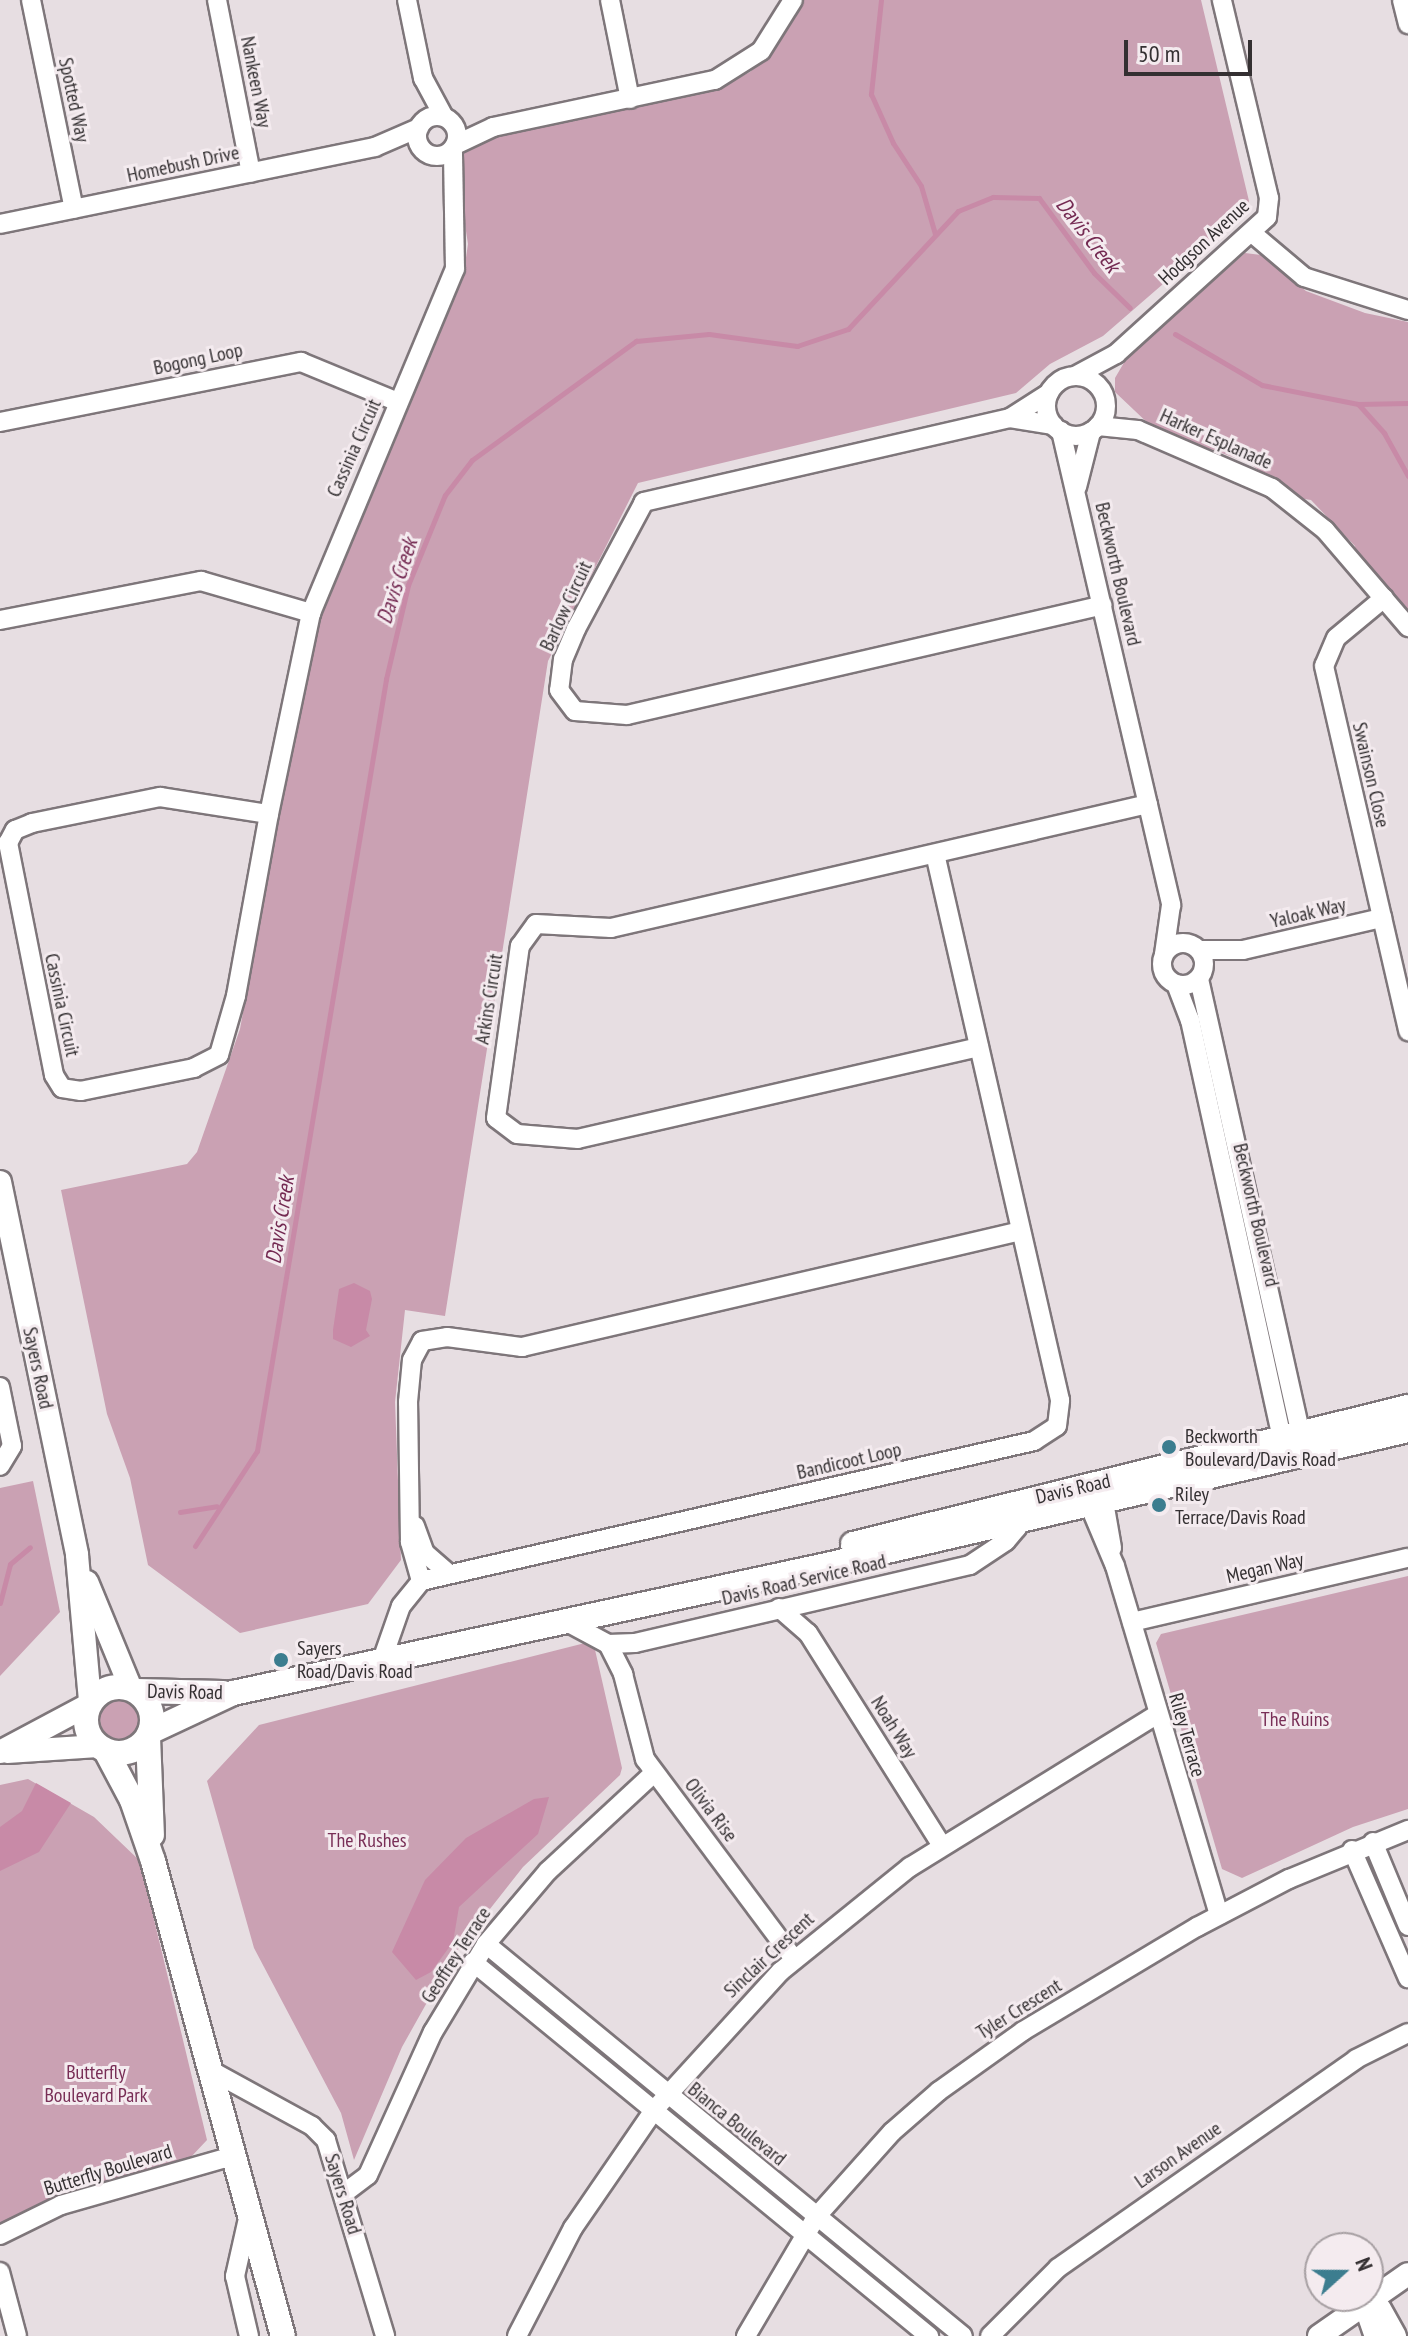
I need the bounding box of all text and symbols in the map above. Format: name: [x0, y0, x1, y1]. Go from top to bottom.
scale bar: [1128, 24, 1256, 74]
street label: Nankeen Way: [235, 34, 277, 130]
text: 50 m: [1138, 38, 1180, 69]
street label: Spotted Way: [53, 55, 95, 145]
street label: Homebush Drive: [125, 140, 241, 188]
water label: Davis Creek: [1050, 192, 1126, 278]
street label: Hodgson Avenue: [1154, 194, 1254, 290]
street label: Bogong Loop: [151, 338, 245, 380]
street label: Cassinia Circuit: [322, 395, 386, 501]
street label: Harker Esplanade: [1156, 404, 1276, 474]
street label: Beckworth Boulevard: [1090, 500, 1146, 648]
water label: Davis Creek: [371, 535, 423, 627]
street label: Barlow Circuit: [535, 557, 597, 655]
street label: Swainson Close: [1347, 720, 1395, 830]
street label: Yaloak Way: [1268, 893, 1348, 933]
street label: Cassinia Circuit: [39, 951, 85, 1059]
street label: Arkins Circuit: [470, 952, 508, 1046]
street label: Beckworth Boulevard: [1228, 1141, 1284, 1289]
water label: Davis Creek: [260, 1174, 300, 1266]
street label: Sayers Road: [18, 1325, 58, 1411]
place label: Beckworth Boulevard/Davis Road: [1185, 1424, 1336, 1471]
street label: Bandicoot Loop: [794, 1437, 904, 1485]
marker: Beckworth Boulevard/Davis Road: [1160, 1438, 1178, 1456]
street label: Davis Road: [1033, 1469, 1113, 1509]
place label: Riley Terrace/Davis Road: [1175, 1482, 1306, 1529]
marker: Riley Terrace/Davis Road: [1150, 1496, 1168, 1514]
street label: Megan Way: [1224, 1547, 1306, 1589]
street label: Davis Road Service Road: [720, 1549, 888, 1611]
place label: Sayers Road/Davis Road: [297, 1636, 413, 1683]
marker: Sayers Road/Davis Road: [272, 1651, 290, 1669]
street label: Davis Road: [147, 1679, 223, 1705]
street label: Riley Terrace: [1163, 1690, 1211, 1780]
street label: Noah Way: [866, 1692, 922, 1762]
park label: The Ruins: [1261, 1707, 1329, 1731]
street label: Olivia Rise: [679, 1774, 743, 1846]
park label: The Rushes: [327, 1828, 407, 1852]
street label: Geoffrey Terrace: [416, 1902, 496, 2008]
street label: Sinclair Crescent: [719, 1907, 819, 2003]
street label: Tyler Crescent: [972, 1973, 1066, 2045]
park label: Butterfly Boulevard Park: [44, 2060, 148, 2107]
street label: Bianca Boulevard: [683, 2077, 791, 2171]
street label: Larson Avenue: [1130, 2116, 1226, 2194]
street label: Butterfly Boulevard: [41, 2139, 175, 2201]
street label: Sayers Road: [319, 2151, 367, 2237]
north arrow: [1304, 2232, 1384, 2312]
text: N: [1349, 2254, 1380, 2275]

